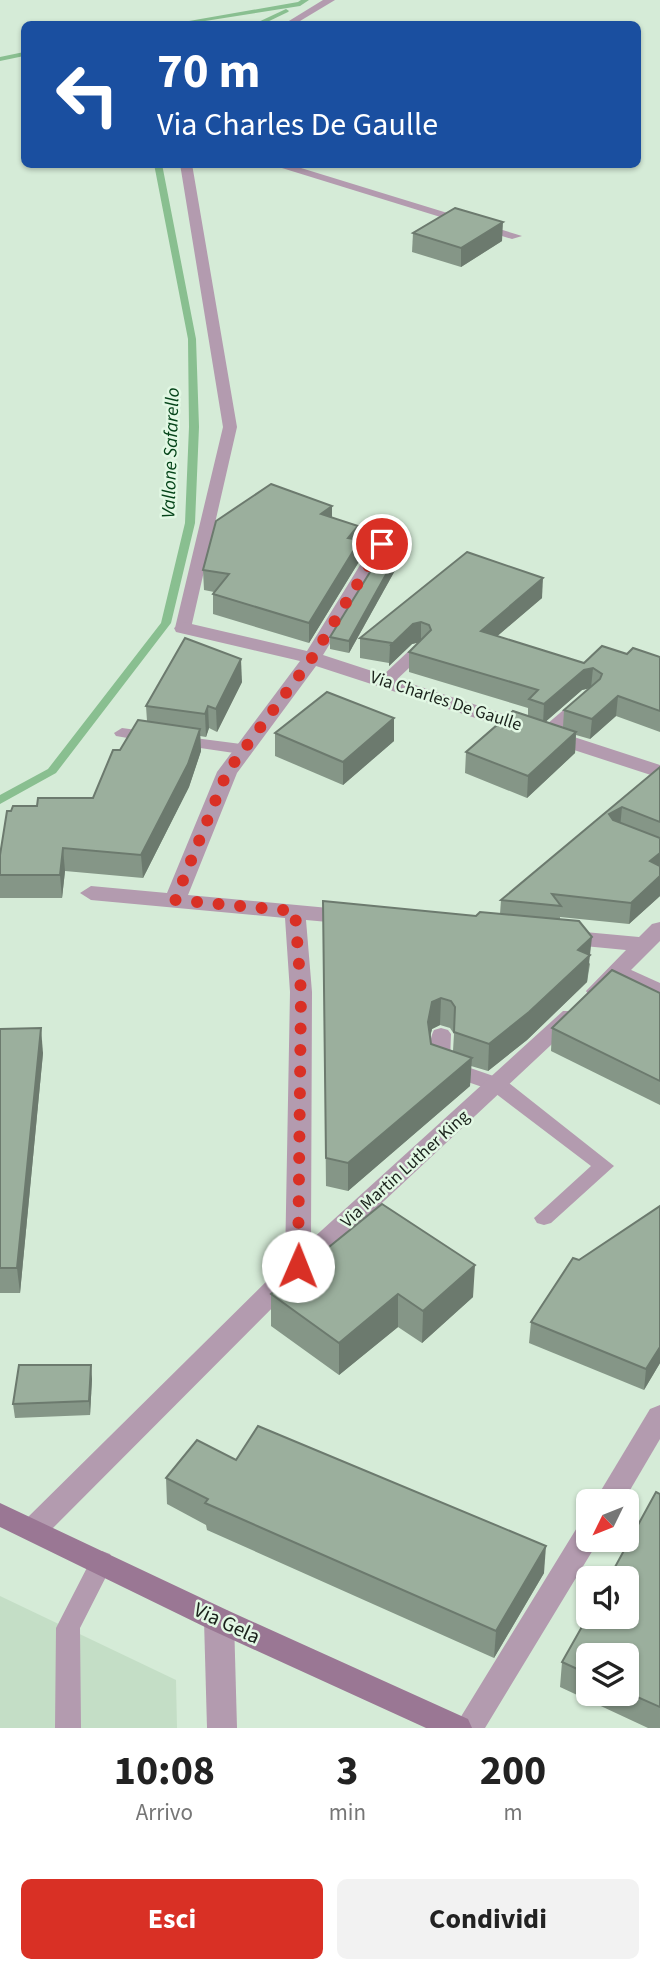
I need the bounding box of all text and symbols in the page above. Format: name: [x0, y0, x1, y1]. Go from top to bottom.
text: 70 m: [157, 37, 261, 107]
icon: left: [42, 49, 133, 140]
text: Via Charles De Gaulle: [157, 102, 438, 148]
water label: Vallone Safarello: [155, 387, 187, 519]
pin: [352, 514, 412, 574]
icon: arrive: [363, 525, 401, 563]
street label: Via Charles De Gaulle: [367, 665, 525, 737]
street label: Via Martin Luther King: [335, 1104, 475, 1234]
position arrow: [261, 1229, 335, 1303]
north arrow: [576, 1489, 639, 1552]
map controls: [576, 1489, 639, 1706]
button: sound: [576, 1566, 639, 1629]
street label: Via Gela: [189, 1595, 265, 1651]
button: layers: [576, 1643, 639, 1706]
text: 10:08: [114, 1741, 215, 1801]
text: 3: [336, 1741, 358, 1801]
text: 200: [480, 1741, 546, 1801]
text: Arrivo: [136, 1796, 193, 1829]
text: min: [329, 1796, 366, 1829]
text: m: [503, 1796, 523, 1829]
button: Esci: [21, 1879, 323, 1959]
button: Condividi: [337, 1879, 639, 1959]

